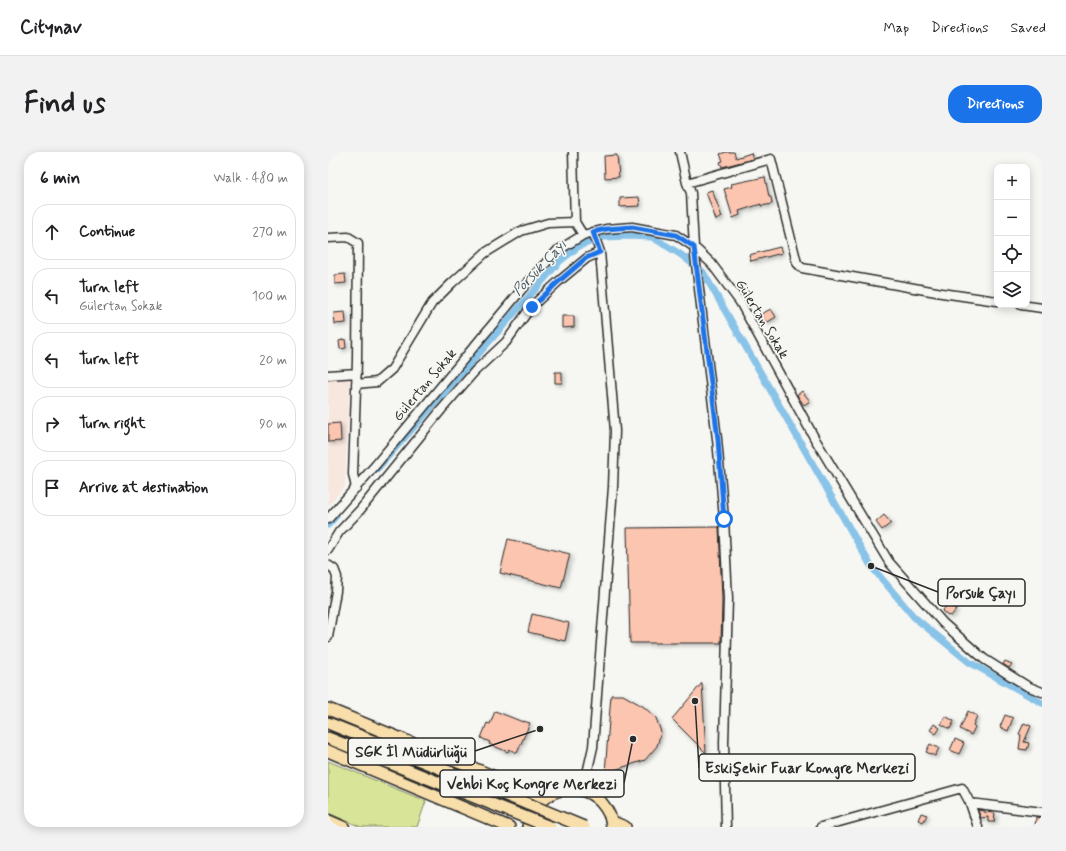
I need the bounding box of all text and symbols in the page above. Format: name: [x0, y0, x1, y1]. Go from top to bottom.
text: Citynav: [20, 15, 82, 40]
text: Map: [883, 19, 909, 37]
text: Directions: [931, 19, 989, 37]
text: Saved: [1011, 19, 1046, 37]
button: Directions: [948, 85, 1042, 123]
text: Find us: [24, 86, 105, 123]
map controls: [994, 164, 1030, 308]
button: +: [994, 164, 1030, 200]
text: 6 min: [40, 167, 80, 189]
text: Walk · 480 m: [214, 170, 288, 187]
button: −: [994, 200, 1030, 236]
icon: ahead: [41, 221, 63, 243]
text: Continue: [79, 222, 135, 242]
text: 270 m: [252, 224, 287, 241]
water label: Porsuk Çayı: [508, 236, 572, 300]
button: locate: [994, 236, 1030, 272]
button: layers: [994, 272, 1030, 308]
street label: Gülertan Sokak: [731, 276, 793, 362]
text: Turn left: [79, 278, 139, 298]
icon: left: [41, 285, 63, 307]
text: 100 m: [252, 288, 287, 305]
text: Gülertan Sokak: [79, 298, 162, 315]
route end: [523, 298, 541, 316]
street label: Gülertan Sokak: [389, 345, 461, 425]
icon: left: [41, 349, 63, 371]
text: Turn left: [79, 350, 139, 370]
text: 20 m: [259, 352, 287, 369]
icon: right: [41, 413, 63, 435]
text: Turn right: [79, 414, 146, 434]
text: 90 m: [259, 416, 287, 433]
icon: arrive: [41, 477, 63, 499]
text: Arrive at destination: [79, 478, 208, 498]
route start: [715, 510, 733, 528]
callout: Porsuk Çayı: [938, 579, 1025, 606]
text: Porsuk Çayı: [946, 584, 1016, 604]
callout: SGK İl Müdürlüğü: [348, 738, 475, 765]
text: SGK İl Müdürlüğü: [355, 743, 467, 764]
callout: Eskişehir Fuar Kongre Merkezi: [699, 754, 915, 781]
text: Eskişehir Fuar Kongre Merkezi: [705, 759, 909, 780]
callout: Vehbi Koç Kongre Merkezi: [440, 770, 624, 797]
text: Vehbi Koç Kongre Merkezi: [447, 775, 617, 797]

